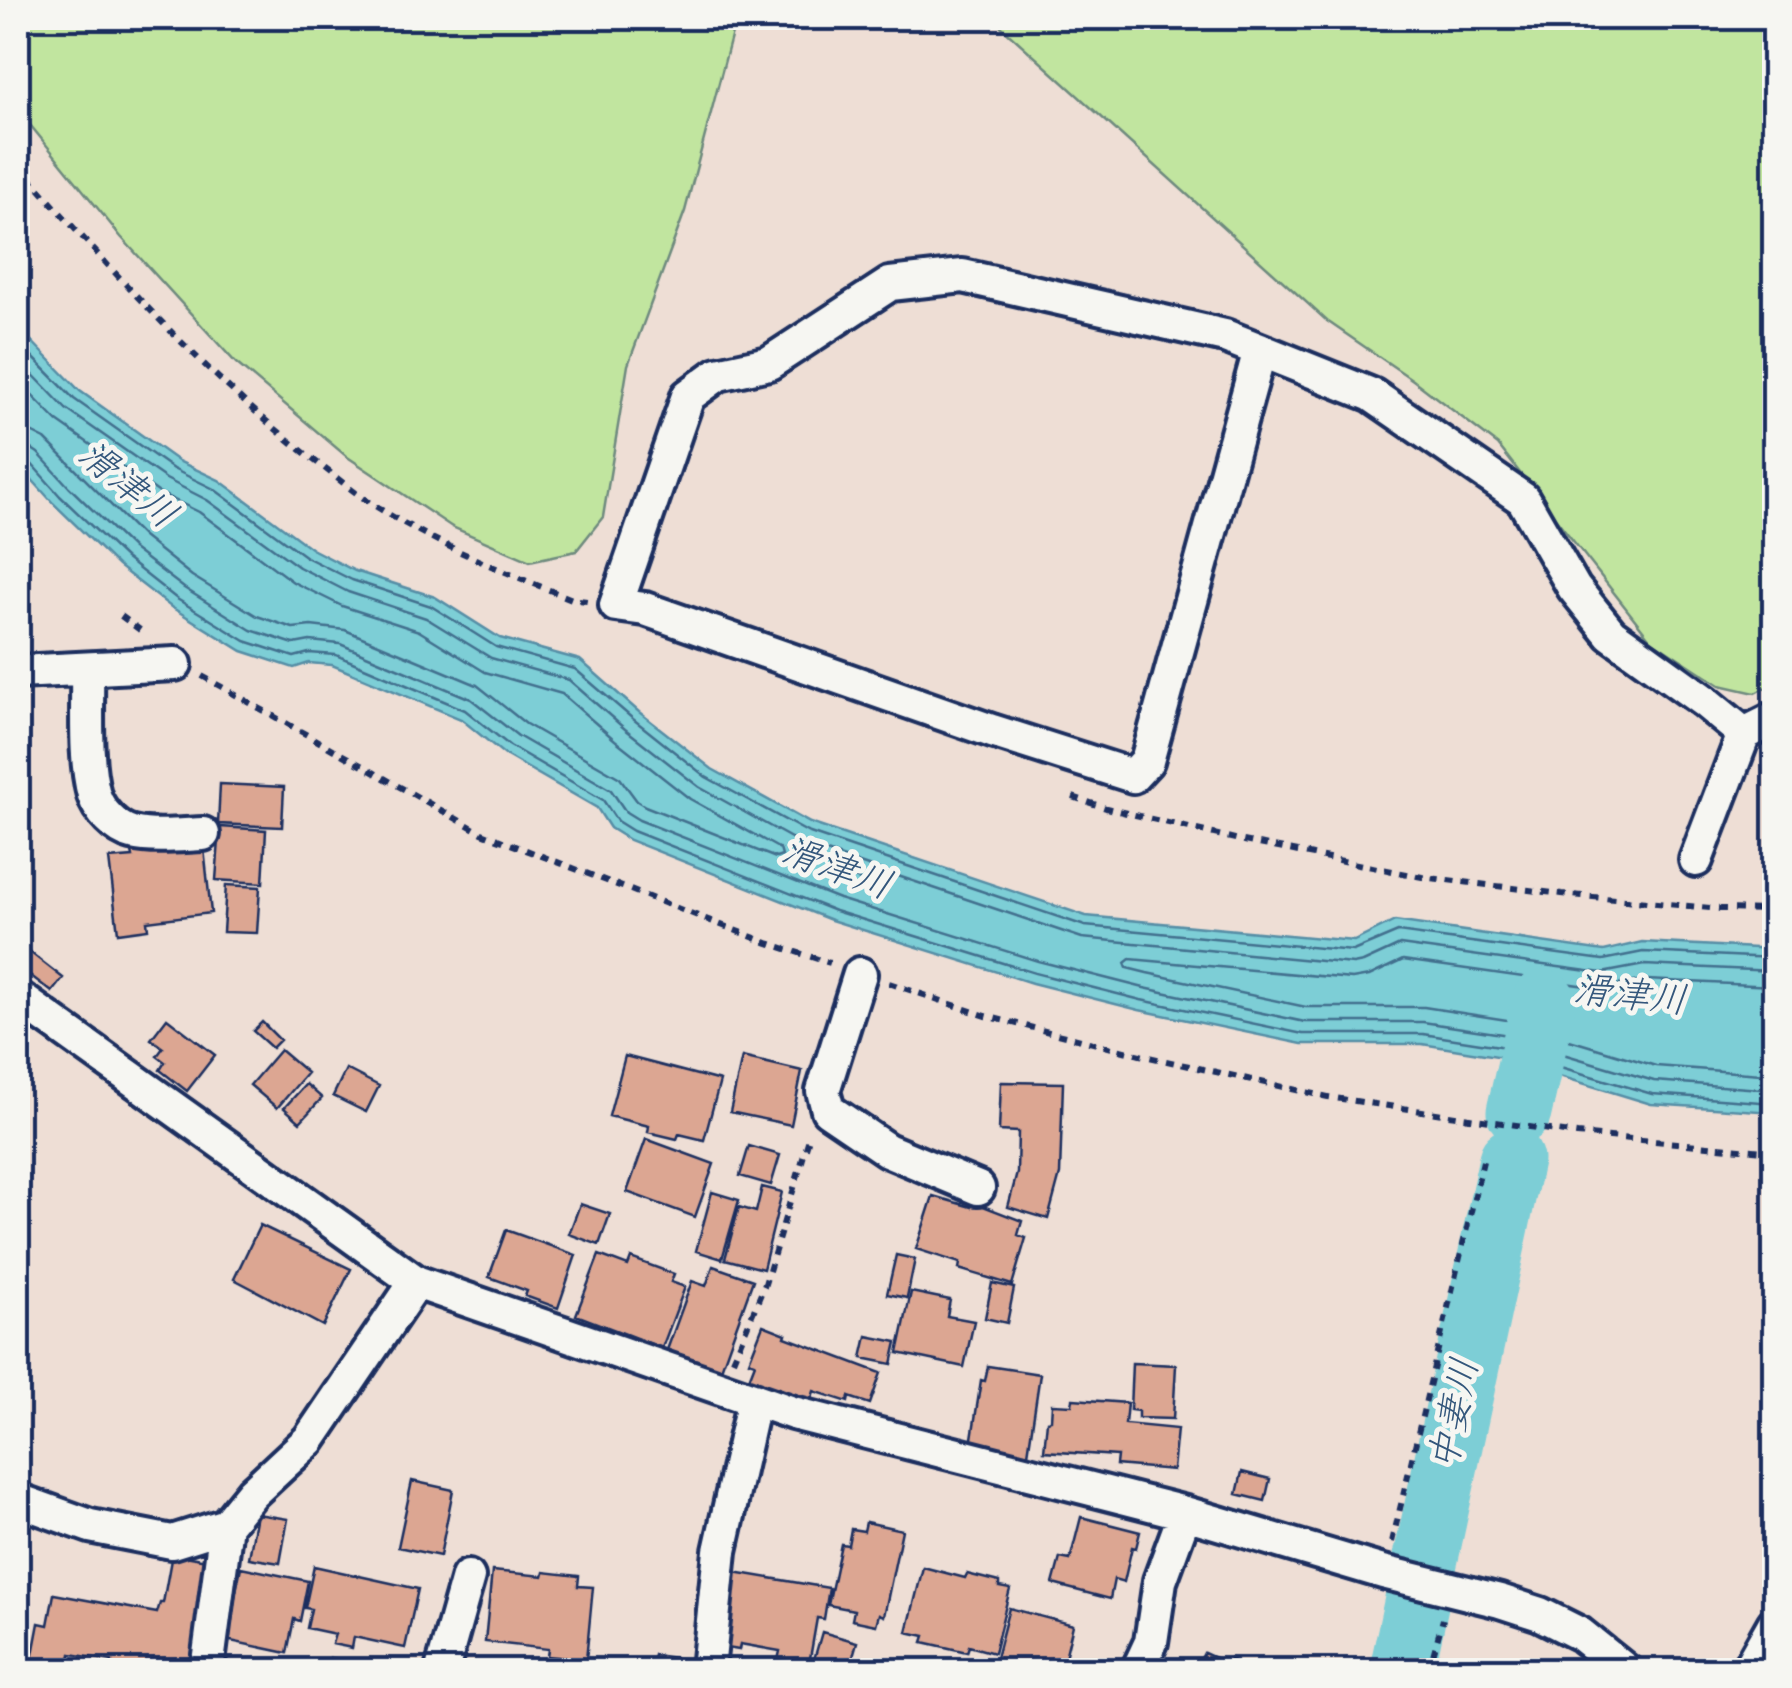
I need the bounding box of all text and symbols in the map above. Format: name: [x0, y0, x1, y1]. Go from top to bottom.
water label: 滑津川: [64, 429, 188, 545]
water label: 滑津川: [773, 825, 899, 917]
water label: 滑津川: [1570, 964, 1690, 1032]
water label: 中妻川: [1418, 1353, 1496, 1477]

